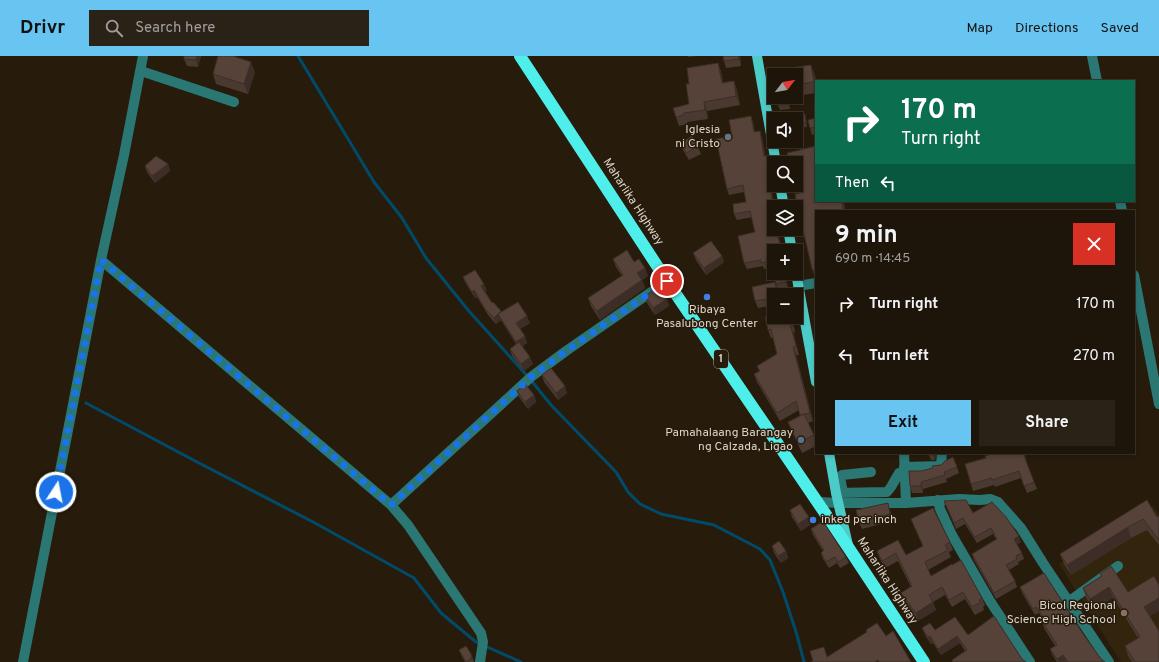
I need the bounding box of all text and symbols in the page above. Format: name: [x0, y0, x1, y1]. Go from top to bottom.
search box: [89, 10, 369, 46]
text: Drivr: [20, 16, 65, 40]
icon: search: [103, 17, 125, 39]
text: Search here: [135, 19, 215, 38]
text: Map: [967, 20, 993, 37]
text: Directions: [1015, 20, 1079, 37]
text: Saved: [1101, 20, 1139, 37]
north arrow: [767, 68, 803, 104]
map controls: [767, 68, 803, 324]
text: 170 m: [901, 93, 977, 129]
icon: right: [835, 96, 887, 148]
button: sound: [767, 112, 803, 148]
place label: Iglesia ni Cristo: [675, 122, 720, 152]
text: Turn right: [901, 128, 981, 151]
marker: Iglesia ni Cristo: [723, 132, 733, 142]
street label: Maharlika Highway: [599, 155, 667, 249]
button: search: [767, 156, 803, 192]
icon: left: [877, 172, 899, 194]
text: Then: [835, 174, 869, 193]
button: layers: [767, 200, 803, 236]
text: 9 min: [835, 221, 898, 251]
button: close: [1073, 223, 1115, 265]
button: +: [767, 244, 803, 280]
text: 690 m · 14:45: [835, 251, 910, 267]
pin: [650, 264, 684, 298]
icon: arrive: [656, 270, 678, 292]
button: −: [767, 288, 803, 324]
marker: Ribaya Pasalubong Center: [702, 292, 712, 302]
icon: right: [835, 293, 857, 315]
text: Turn right: [869, 295, 938, 314]
text: 170 m: [1076, 295, 1115, 314]
place label: Ribaya Pasalubong Center: [656, 302, 758, 332]
icon: left: [835, 345, 857, 367]
text: Turn left: [869, 347, 929, 366]
text: 270 m: [1073, 347, 1115, 366]
road number: 1: [714, 350, 728, 368]
button: Exit: [835, 400, 971, 446]
button: Share: [979, 400, 1115, 446]
place label: Pamahalaang Barangay ng Calzada, Ligao: [665, 425, 793, 455]
marker: Pamahalaang Barangay ng Calzada, Ligao: [796, 435, 806, 445]
position arrow: [35, 471, 77, 513]
place label: inked per inch: [821, 512, 897, 528]
marker: inked per inch: [808, 515, 818, 525]
street label: Maharlika Highway: [853, 534, 921, 628]
place label: Bicol Regional Science High School: [1007, 598, 1116, 628]
marker: Bicol Regional Science High School: [1119, 608, 1129, 618]

